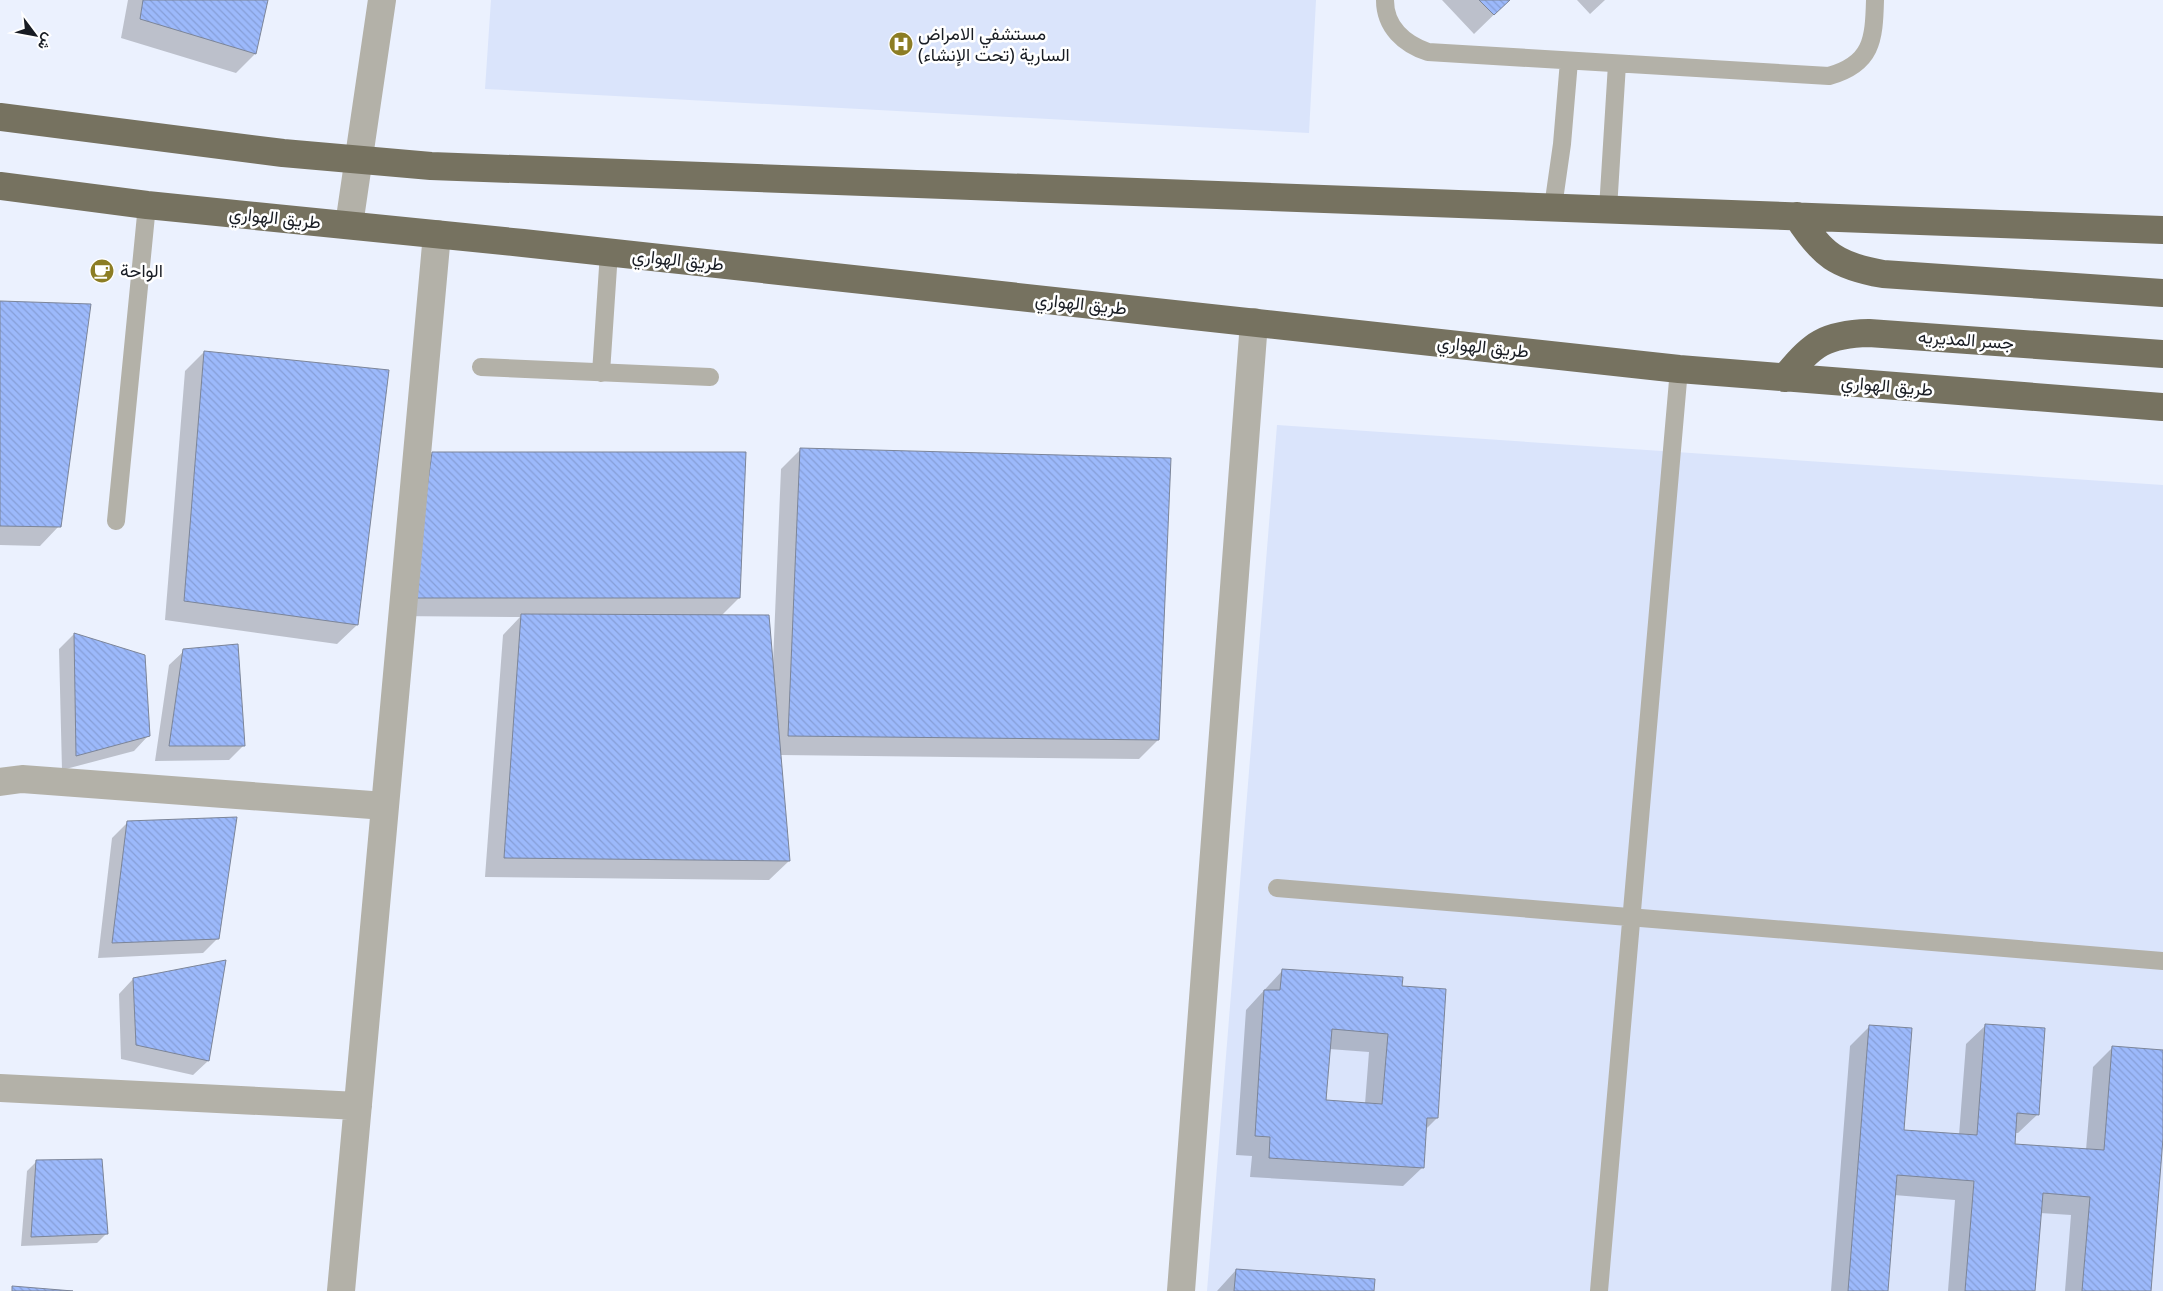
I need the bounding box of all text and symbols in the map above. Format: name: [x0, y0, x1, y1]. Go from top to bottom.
north arrow: [10, 10, 60, 60]
place label: مستشفي الامراض السارية (تحت الإنشاء): [918, 21, 1070, 67]
text: ش: [34, 30, 59, 54]
hospital icon: مستشفي الامراض السارية (تحت الإنشاء): [888, 31, 914, 57]
street label: طريق الهواري: [228, 200, 322, 238]
street label: طريق الهواري: [631, 242, 725, 280]
cafe icon: الواحة: [89, 258, 115, 284]
place label: الواحة: [120, 258, 163, 282]
street label: طريق الهواري: [1034, 286, 1128, 324]
street label: جسر المديريه: [1917, 324, 2015, 354]
street label: طريق الهواري: [1436, 329, 1530, 367]
street label: طريق الهواري: [1840, 369, 1934, 405]

